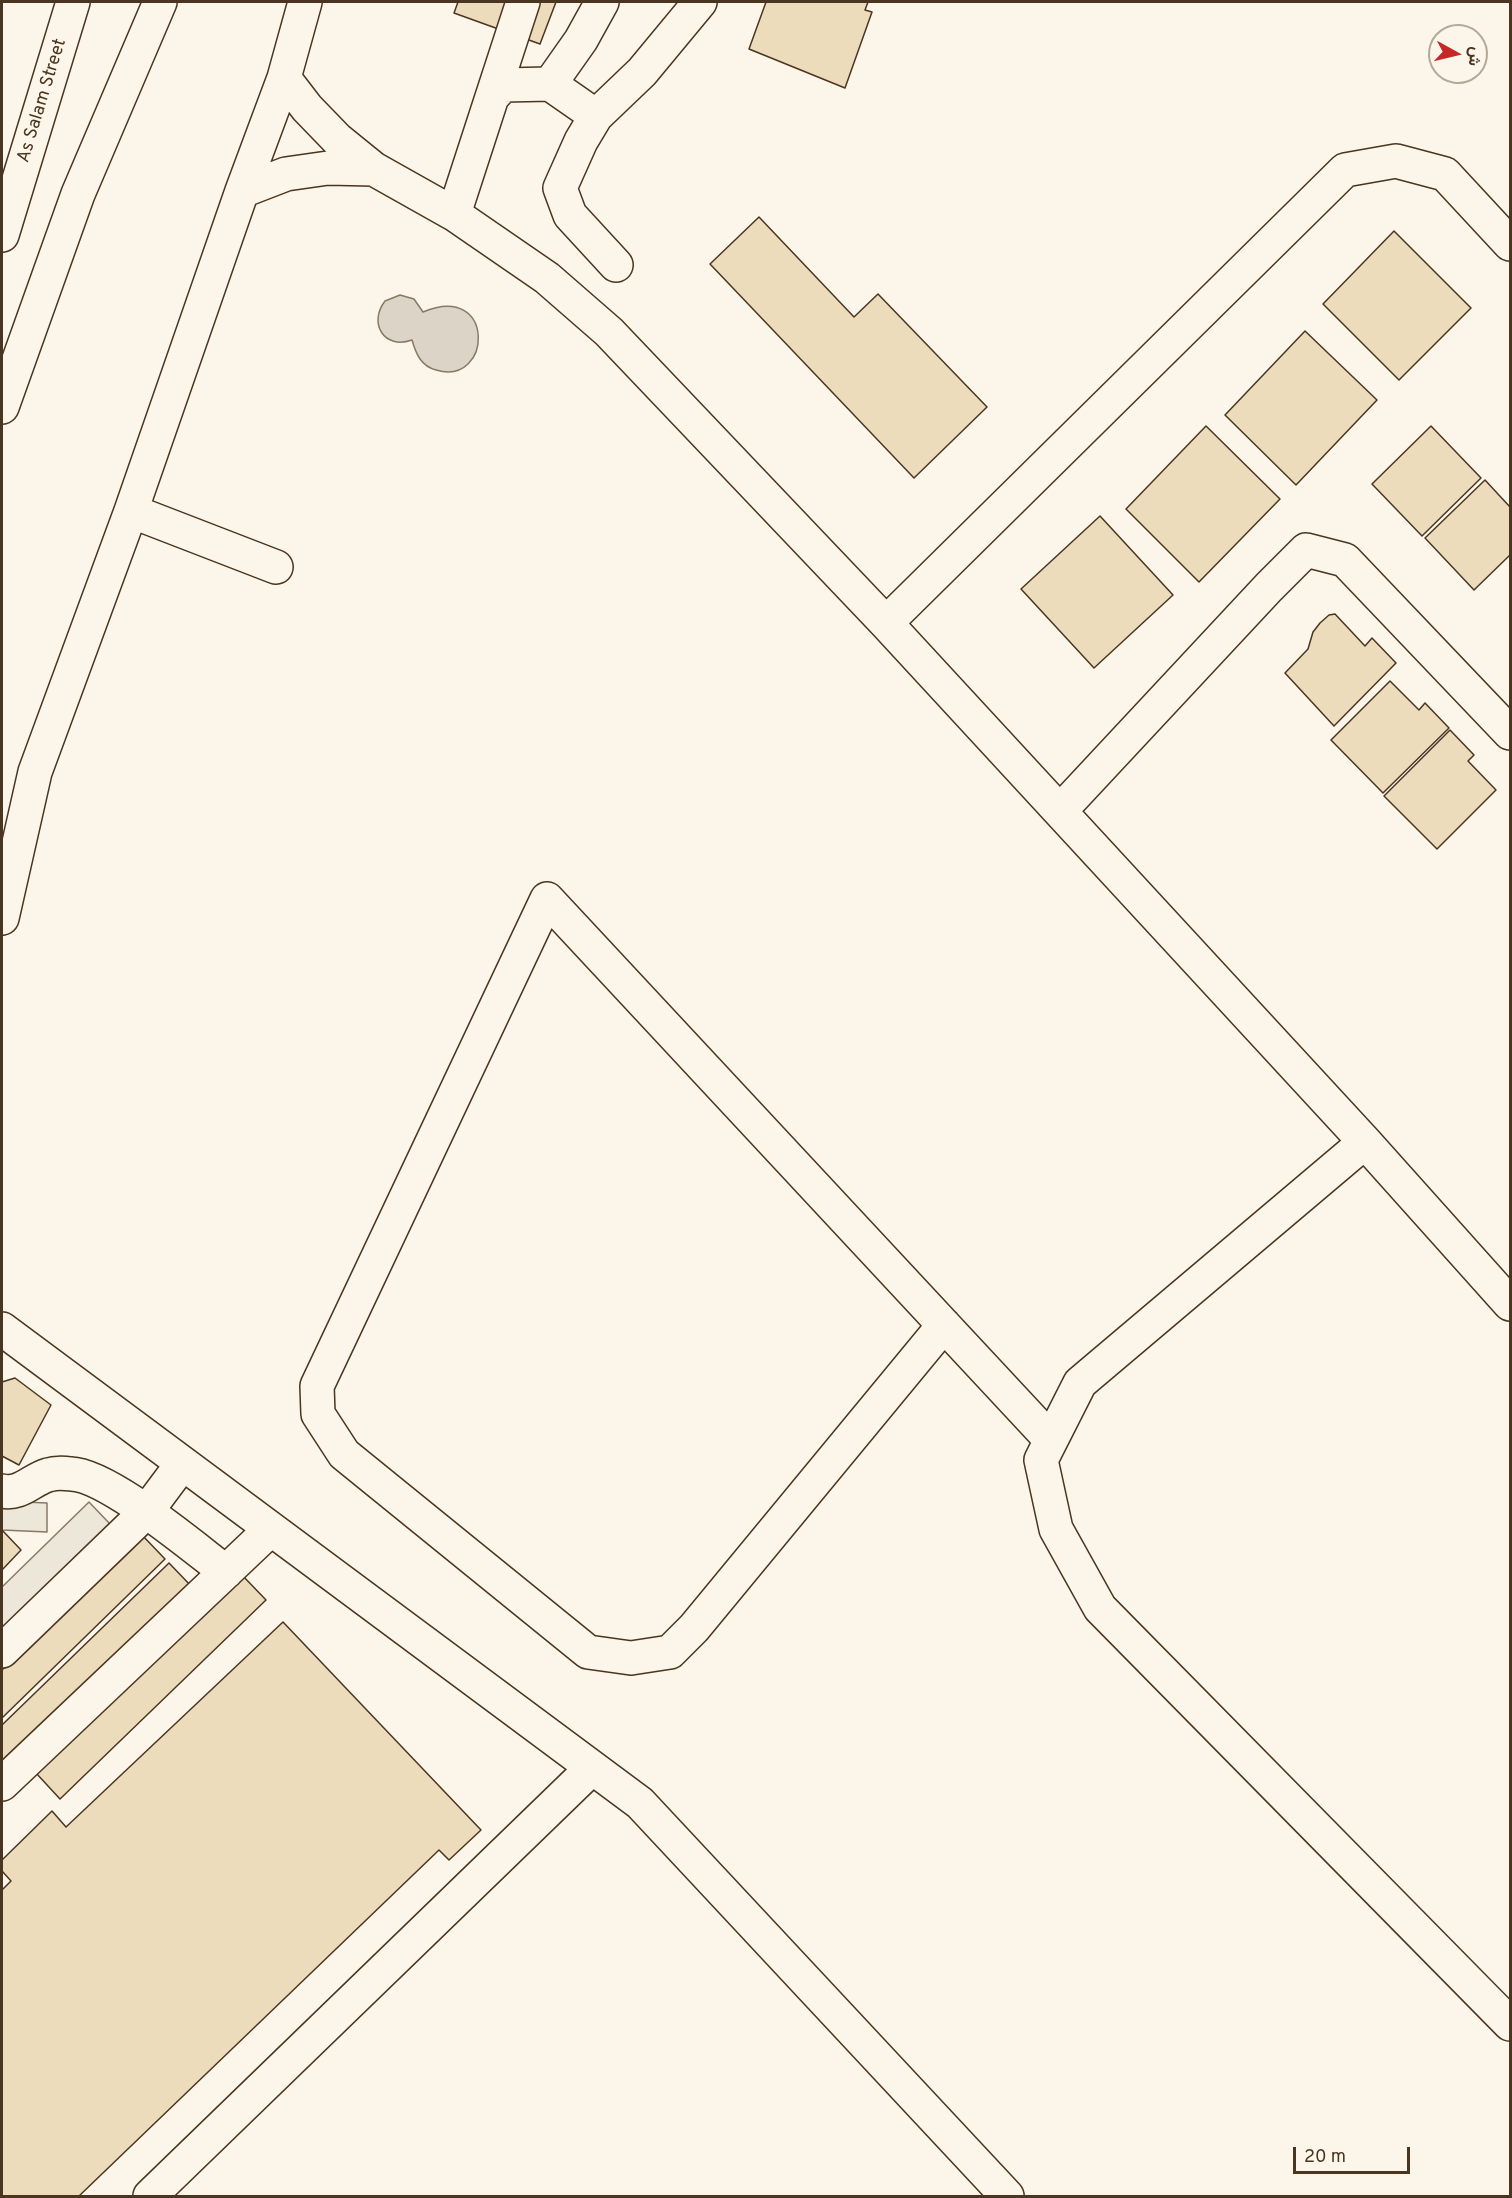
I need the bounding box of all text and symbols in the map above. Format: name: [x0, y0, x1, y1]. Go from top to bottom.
north arrow: [1428, 24, 1488, 84]
street label: As Salam Street: [14, 36, 72, 166]
text: ش: [1463, 45, 1485, 67]
scale bar: [1296, 2135, 1413, 2173]
text: 20 m: [1304, 2146, 1346, 2169]

